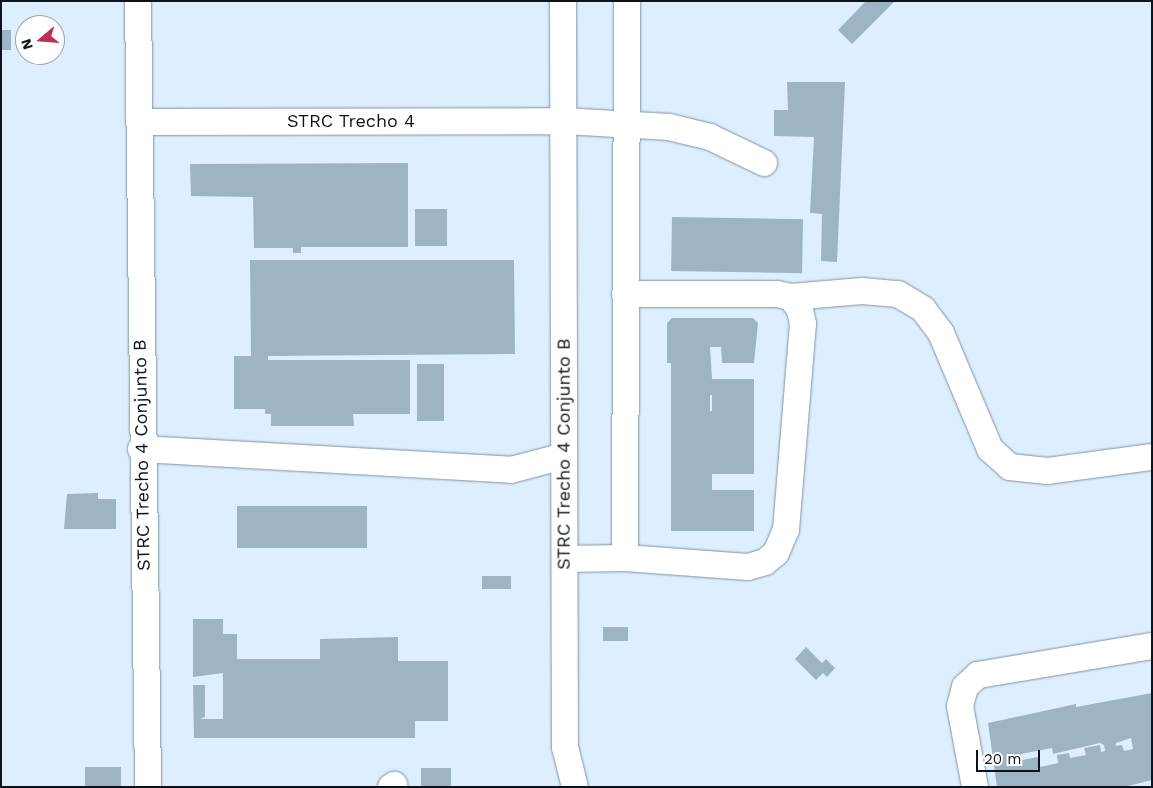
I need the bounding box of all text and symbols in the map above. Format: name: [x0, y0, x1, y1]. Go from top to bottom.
north arrow: [15, 15, 65, 65]
text: N: [17, 37, 36, 52]
street label: STRC Trecho 4: [287, 110, 415, 132]
street label: STRC Trecho 4 Conjunto B: [553, 338, 575, 570]
street label: STRC Trecho 4 Conjunto B: [129, 339, 155, 571]
scale bar: [978, 740, 1042, 772]
text: 20 m: [984, 750, 1022, 768]

